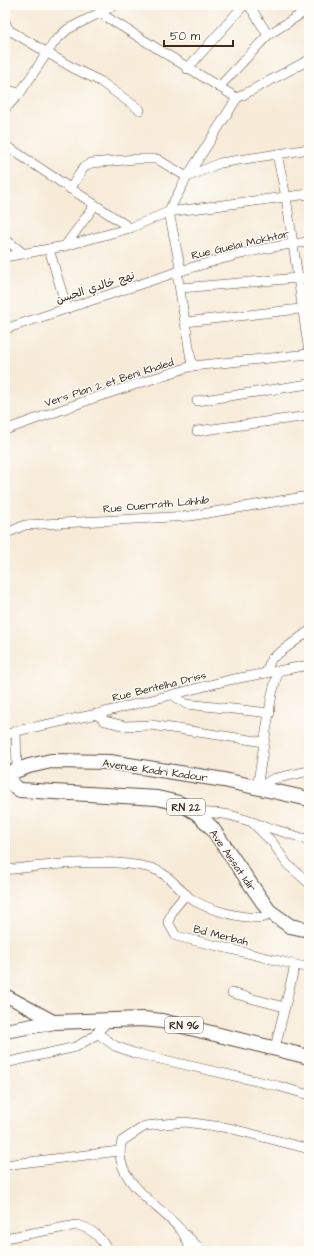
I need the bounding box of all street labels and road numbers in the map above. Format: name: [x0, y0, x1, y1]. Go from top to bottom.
street label: Rue Guelai Mokhtar: [190, 226, 290, 263]
street label: نهج خالدي الحسن: [54, 268, 137, 308]
street label: Vers Plan 2 et Beni Khaled: [43, 354, 176, 410]
street label: Rue Ouerrath Lahhib: [102, 492, 210, 517]
street label: Rue Bentelha Driss: [110, 667, 208, 705]
street label: Avenue Kadri Kadour: [101, 756, 208, 785]
road number: RN 22: [167, 799, 205, 815]
street label: Ave Aissat Idir: [206, 826, 259, 894]
street label: Bd Merbah: [192, 921, 250, 950]
road number: RN 96: [165, 1017, 203, 1033]

